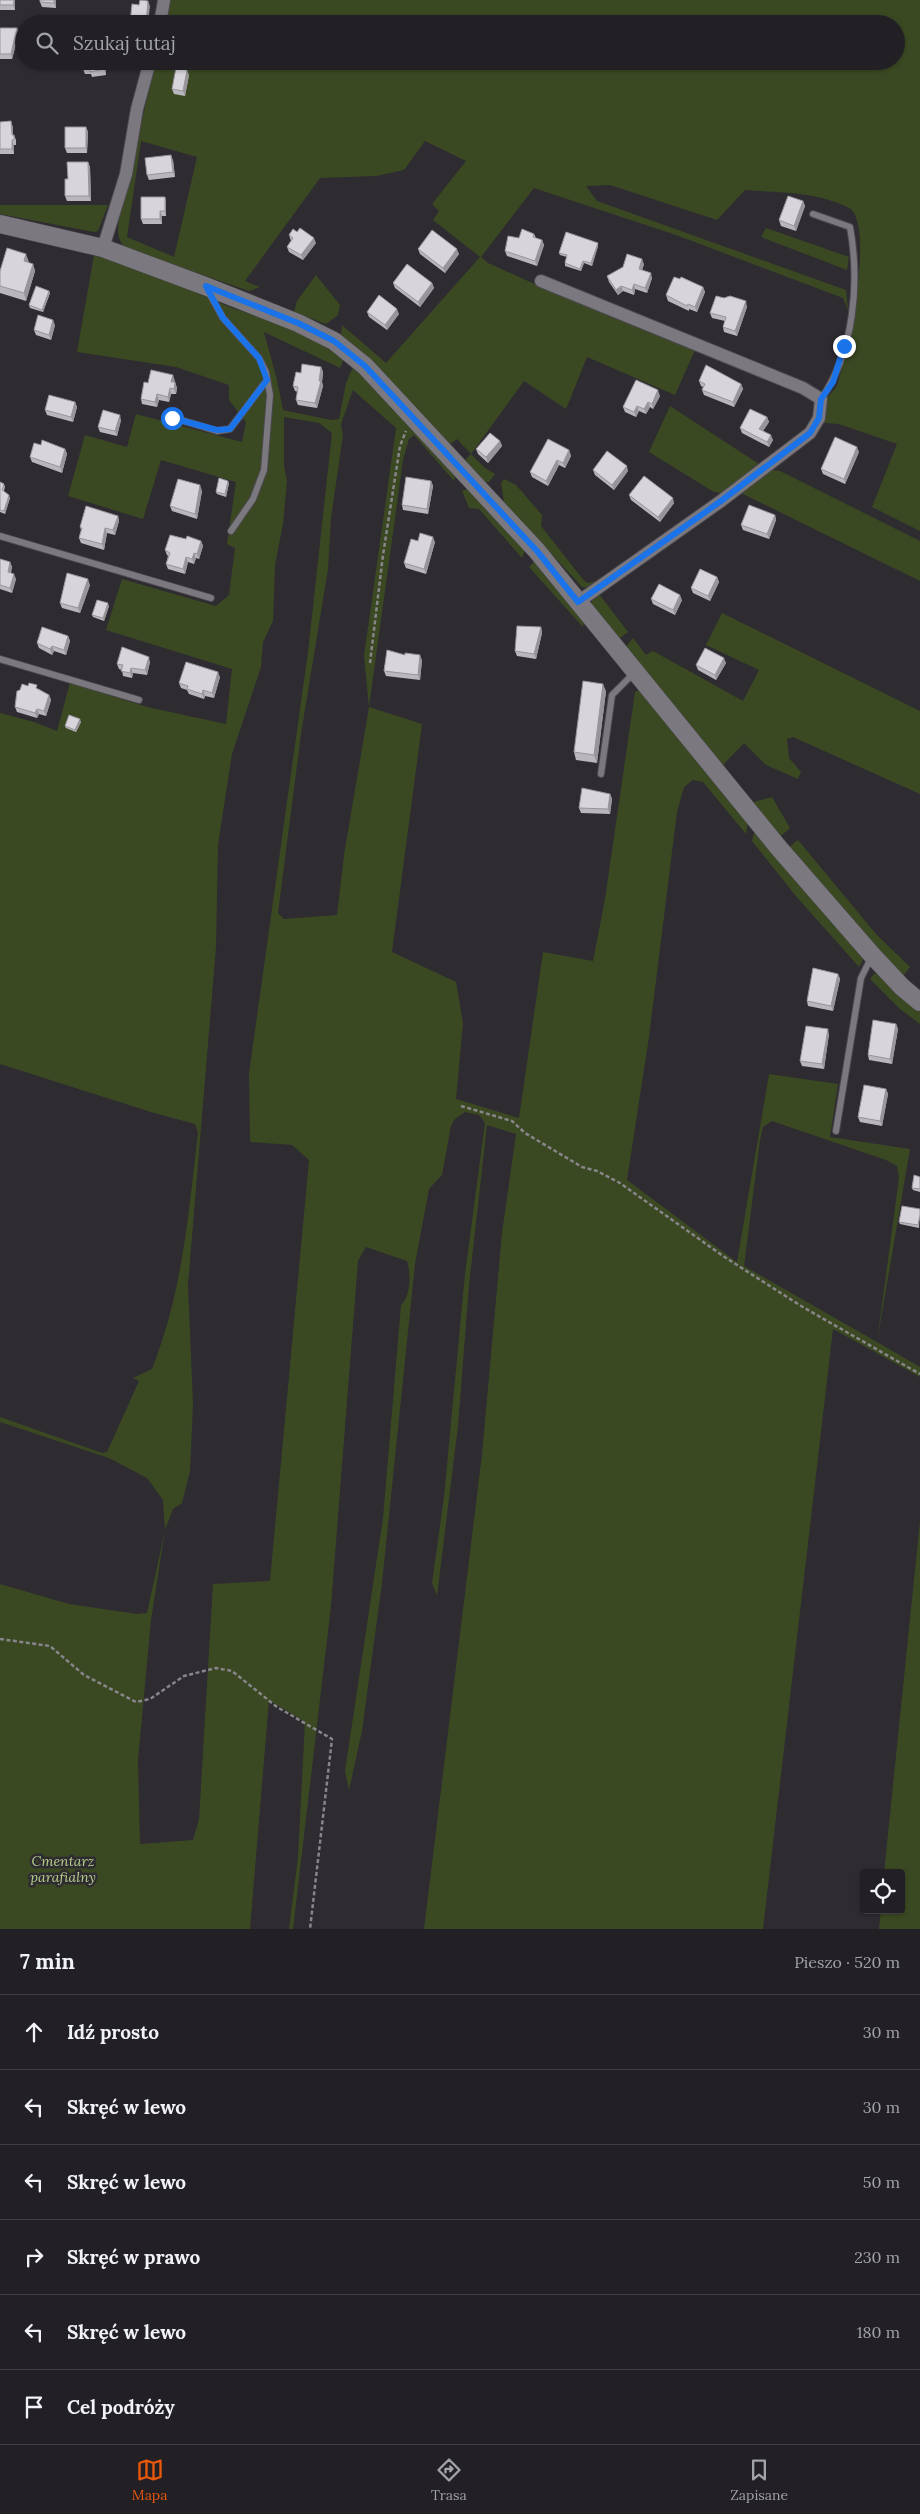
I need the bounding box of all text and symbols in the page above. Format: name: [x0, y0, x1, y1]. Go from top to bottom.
search box: [15, 15, 905, 70]
icon: search: [33, 29, 61, 57]
text: Szukaj tutaj: [73, 31, 176, 55]
route end: [833, 335, 856, 358]
route start: [161, 407, 184, 430]
park label: Cmentarz parafialny: [30, 1852, 96, 1886]
map controls: [860, 1869, 905, 1914]
button: locate: [860, 1869, 905, 1914]
text: 7 min: [20, 1948, 75, 1975]
text: Pieszo · 520 m: [794, 1952, 900, 1972]
icon: ahead: [20, 2018, 48, 2046]
text: Idź prosto: [67, 2020, 159, 2044]
text: 30 m: [863, 2022, 900, 2042]
icon: left: [20, 2093, 48, 2121]
text: Skręć w lewo: [67, 2095, 186, 2119]
text: 30 m: [863, 2097, 900, 2117]
icon: left: [20, 2168, 48, 2196]
text: Skręć w lewo: [67, 2170, 186, 2194]
text: 50 m: [863, 2172, 900, 2192]
icon: right: [20, 2243, 48, 2271]
text: Skręć w prawo: [67, 2245, 200, 2269]
text: 230 m: [854, 2247, 900, 2267]
icon: left: [20, 2318, 48, 2346]
text: Skręć w lewo: [67, 2320, 186, 2344]
text: 180 m: [857, 2322, 900, 2342]
icon: arrive: [20, 2393, 48, 2421]
text: Cel podróży: [67, 2395, 175, 2419]
tab: Mapa: [132, 2456, 167, 2504]
tab: Trasa: [431, 2456, 467, 2504]
tab: Zapisane: [730, 2456, 788, 2504]

